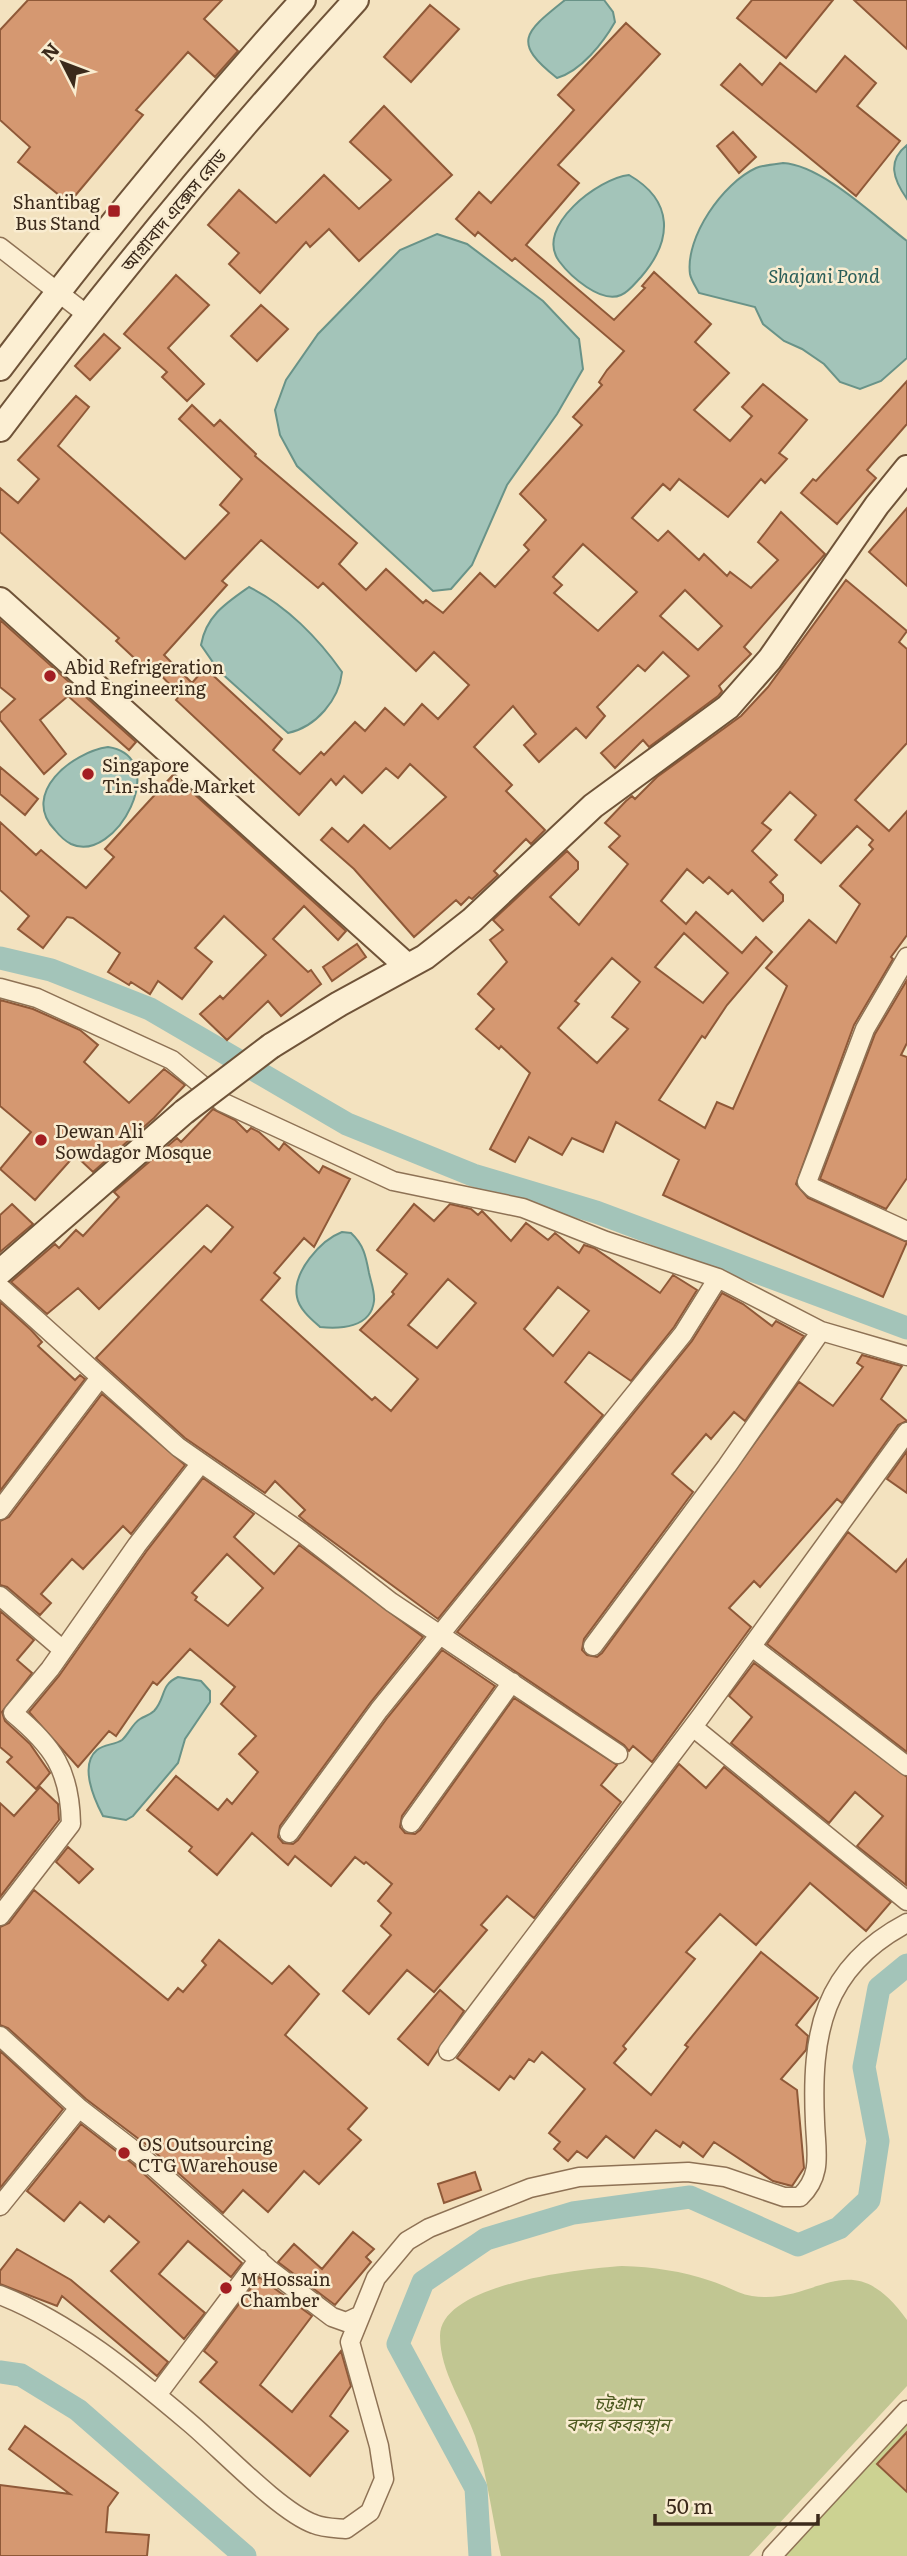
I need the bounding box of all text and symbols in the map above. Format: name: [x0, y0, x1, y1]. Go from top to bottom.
north arrow: [28, 28, 98, 98]
text: N: [34, 36, 65, 66]
street label: আগ্রাবাদ এক্সেস রোড: [113, 143, 232, 278]
place label: Shantibag Bus Stand: [13, 188, 101, 236]
marker: Shantibag Bus Stand: [106, 203, 122, 219]
water label: Shajani Pond: [768, 261, 880, 289]
place label: Abid Refrigeration and Engineering: [64, 653, 224, 701]
marker: Abid Refrigeration and Engineering: [42, 668, 58, 684]
place label: Singapore Tin-shade Market: [102, 751, 256, 799]
marker: Singapore Tin-shade Market: [80, 766, 96, 782]
place label: Dewan Ali Sowdagor Mosque: [55, 1117, 212, 1165]
marker: Dewan Ali Sowdagor Mosque: [33, 1132, 49, 1148]
place label: OS Outsourcing CTG Warehouse: [138, 2130, 278, 2178]
marker: OS Outsourcing CTG Warehouse: [116, 2145, 132, 2161]
place label: M Hossain Chamber: [240, 2265, 331, 2313]
marker: M Hossain Chamber: [218, 2280, 234, 2296]
park label: চট্টগ্রাম বন্দর কবরস্থান: [566, 2389, 673, 2437]
scale bar: [655, 2482, 818, 2526]
text: 50 m: [666, 2489, 713, 2520]

